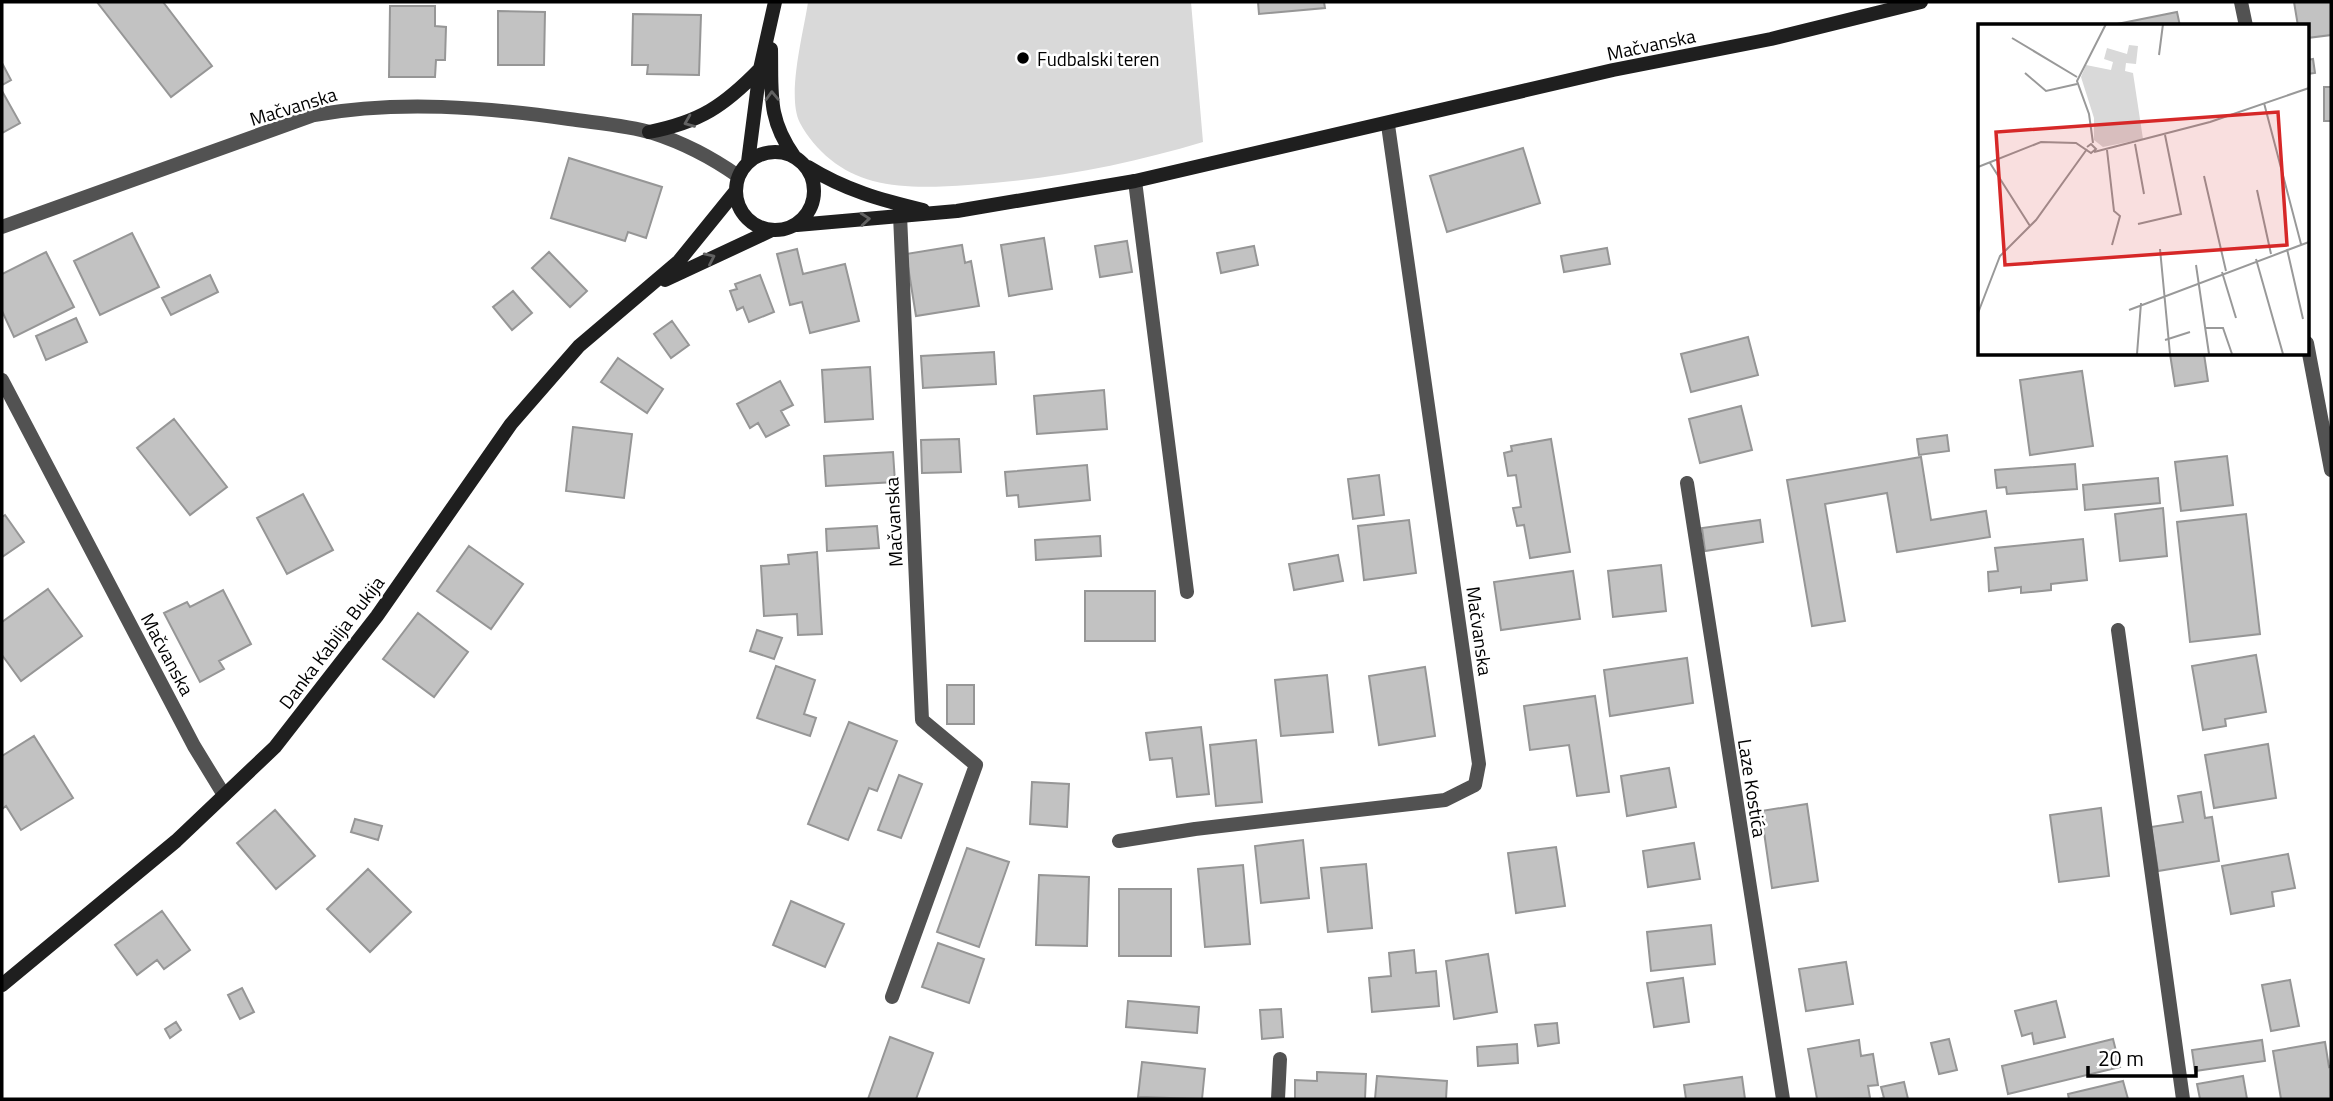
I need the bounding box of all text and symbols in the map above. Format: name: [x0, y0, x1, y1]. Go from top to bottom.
street label: Mačvanska: [1604, 20, 1698, 68]
inset map: [1978, 24, 2308, 355]
place label: Fudbalski teren: [1037, 44, 1159, 73]
marker: Fudbalski teren: [1015, 50, 1031, 66]
street label: Mačvanska: [246, 79, 341, 133]
one-way arrow: [764, 90, 779, 101]
one-way arrow: [683, 113, 695, 127]
one-way arrow: [859, 211, 871, 226]
one-way arrow: [703, 252, 715, 266]
street label: Mačvanska: [876, 476, 910, 568]
street label: Danka Kabilja Bukija: [271, 569, 391, 715]
street label: Mačvanska: [1459, 584, 1501, 678]
street label: Mačvanska: [134, 608, 202, 701]
street label: Laze Kostića: [1731, 737, 1775, 840]
scale bar: [2088, 1034, 2196, 1078]
text: 20 m: [2098, 1042, 2144, 1074]

